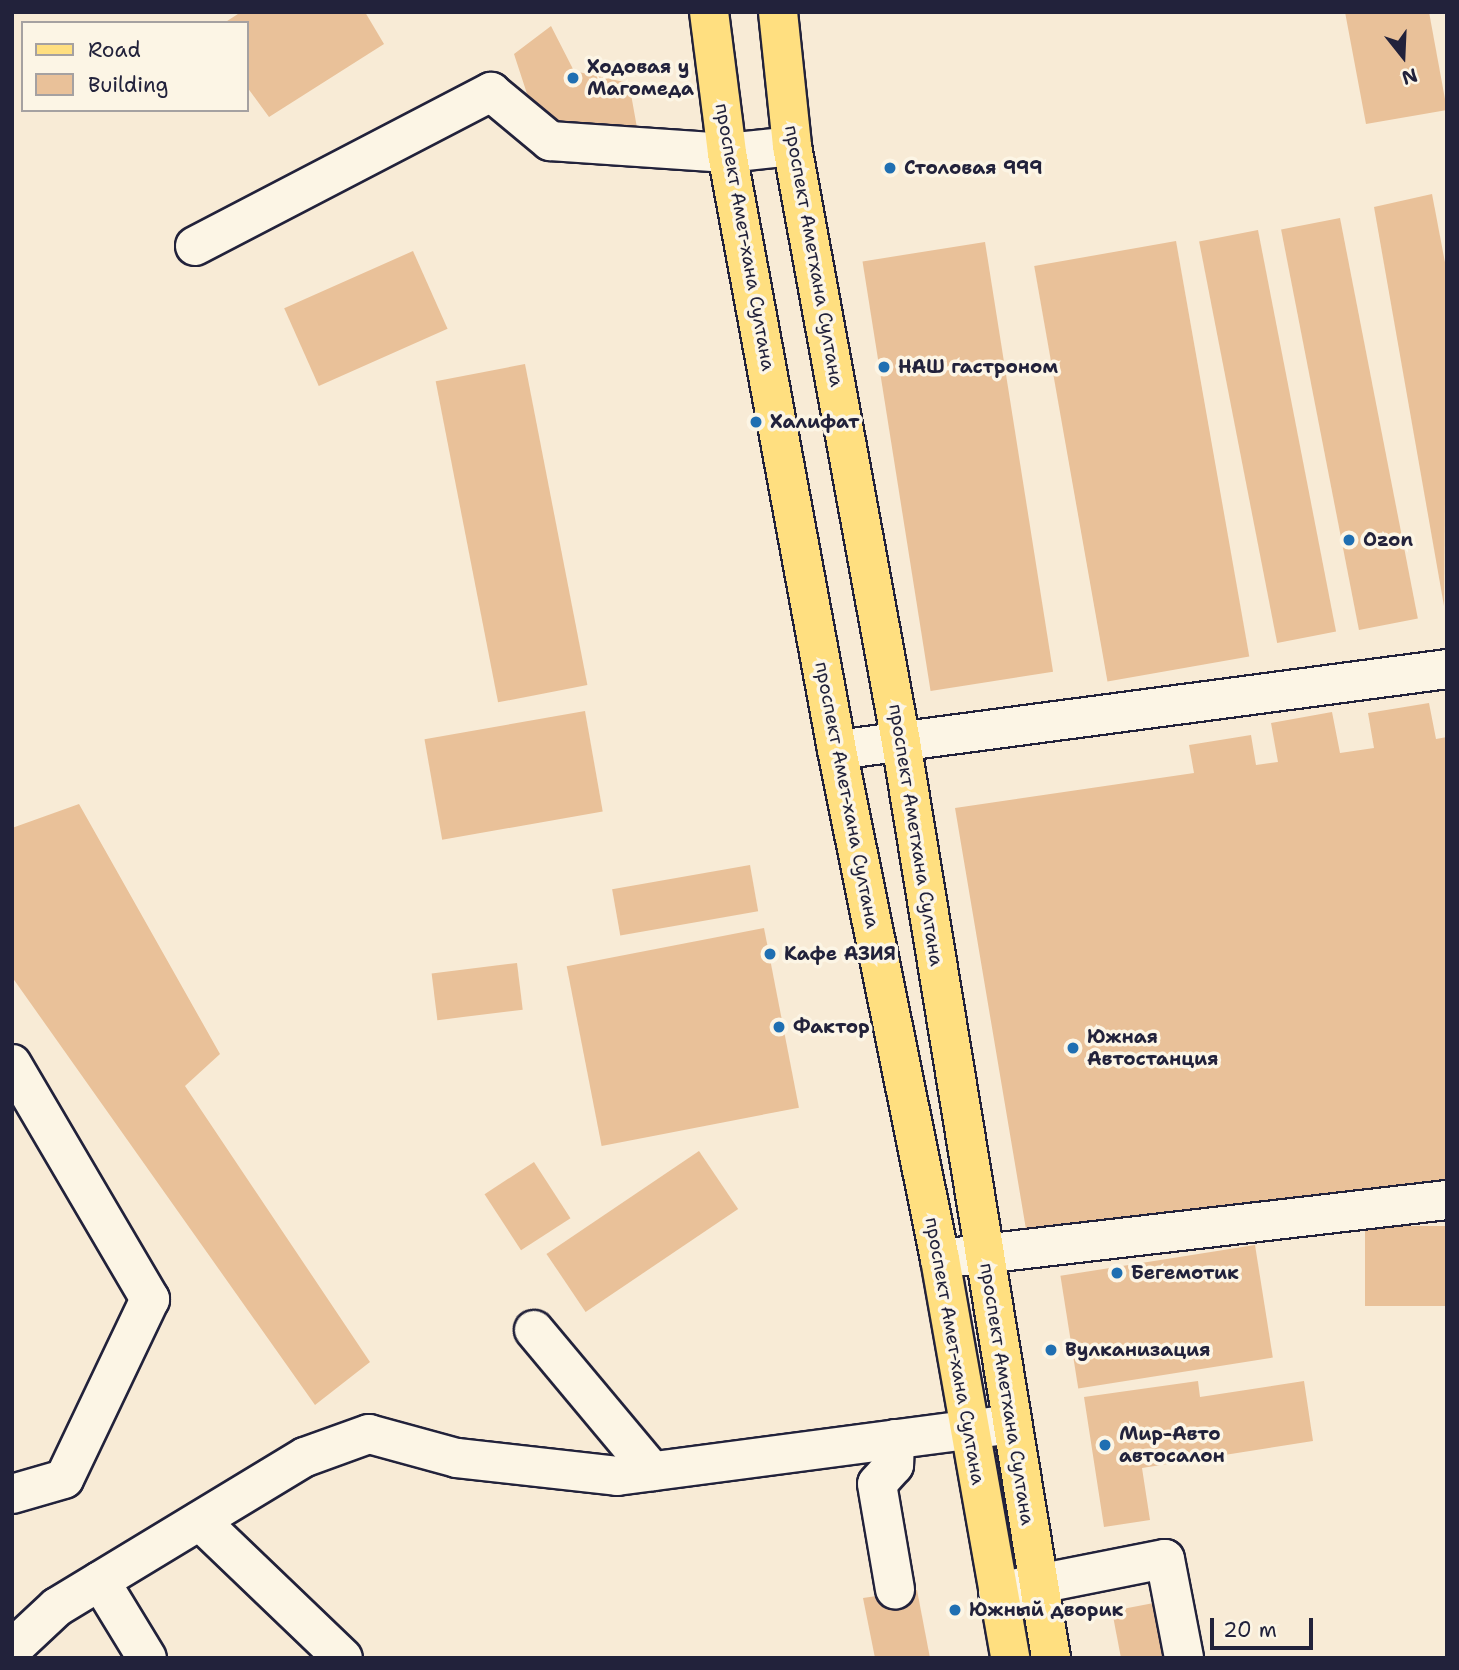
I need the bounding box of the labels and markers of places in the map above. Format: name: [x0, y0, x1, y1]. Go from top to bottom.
place label: Ходовая у Магомеда: [587, 56, 694, 100]
marker: Ходовая у Магомеда: [565, 70, 581, 86]
place label: Столовая 999: [904, 157, 1043, 179]
marker: Столовая 999: [882, 160, 898, 176]
place label: НАШ гастроном: [898, 356, 1058, 378]
marker: НАШ гастроном: [876, 359, 892, 375]
place label: Халифат: [770, 411, 859, 433]
marker: Халифат: [748, 414, 764, 430]
place label: Ozon: [1363, 529, 1413, 551]
marker: Ozon: [1341, 532, 1357, 548]
place label: Кафе АЗИЯ: [784, 943, 896, 965]
marker: Кафе АЗИЯ: [762, 946, 778, 962]
place label: Фактор: [793, 1016, 870, 1038]
marker: Фактор: [771, 1019, 787, 1035]
place label: Южная Автостанция: [1087, 1026, 1218, 1070]
marker: Южная Автостанция: [1065, 1040, 1081, 1056]
place label: Бегемотик: [1131, 1262, 1239, 1284]
marker: Бегемотик: [1109, 1265, 1125, 1281]
place label: Вулканизация: [1065, 1339, 1210, 1361]
marker: Вулканизация: [1043, 1342, 1059, 1358]
place label: Мир-Авто автосалон: [1119, 1423, 1225, 1467]
marker: Мир-Авто автосалон: [1097, 1437, 1113, 1453]
place label: Южный дворик: [969, 1599, 1124, 1621]
marker: Южный дворик: [947, 1602, 963, 1618]

